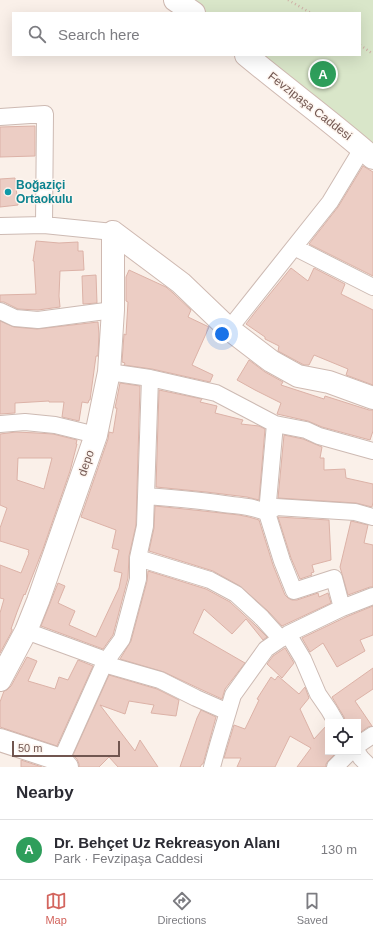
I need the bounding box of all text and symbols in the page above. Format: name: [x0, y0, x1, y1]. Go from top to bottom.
search box: [12, 12, 361, 56]
icon: search: [26, 23, 48, 45]
text: Search here: [58, 26, 140, 43]
pin: A: [310, 59, 336, 89]
street label: Fevzipaşa Caddesi: [265, 69, 355, 143]
place label: Boğaziçi Ortaokulu: [16, 178, 73, 206]
marker: Boğaziçi Ortaokulu: [3, 187, 13, 197]
your location: [212, 324, 232, 344]
street label: depo: [75, 448, 97, 478]
map controls: [325, 719, 361, 755]
button: locate: [325, 719, 361, 755]
scale bar: [12, 739, 120, 758]
text: 50 m: [18, 742, 42, 754]
text: Nearby: [16, 783, 74, 802]
text: Dr. Behçet Uz Rekreasyon Alanı: [54, 834, 280, 851]
text: A: [24, 842, 34, 857]
text: 130 m: [321, 842, 357, 857]
text: Park · Fevzipaşa Caddesi: [54, 851, 203, 866]
tab: Map: [45, 890, 67, 926]
tab: Directions: [157, 890, 206, 926]
tab: Saved: [297, 890, 328, 926]

